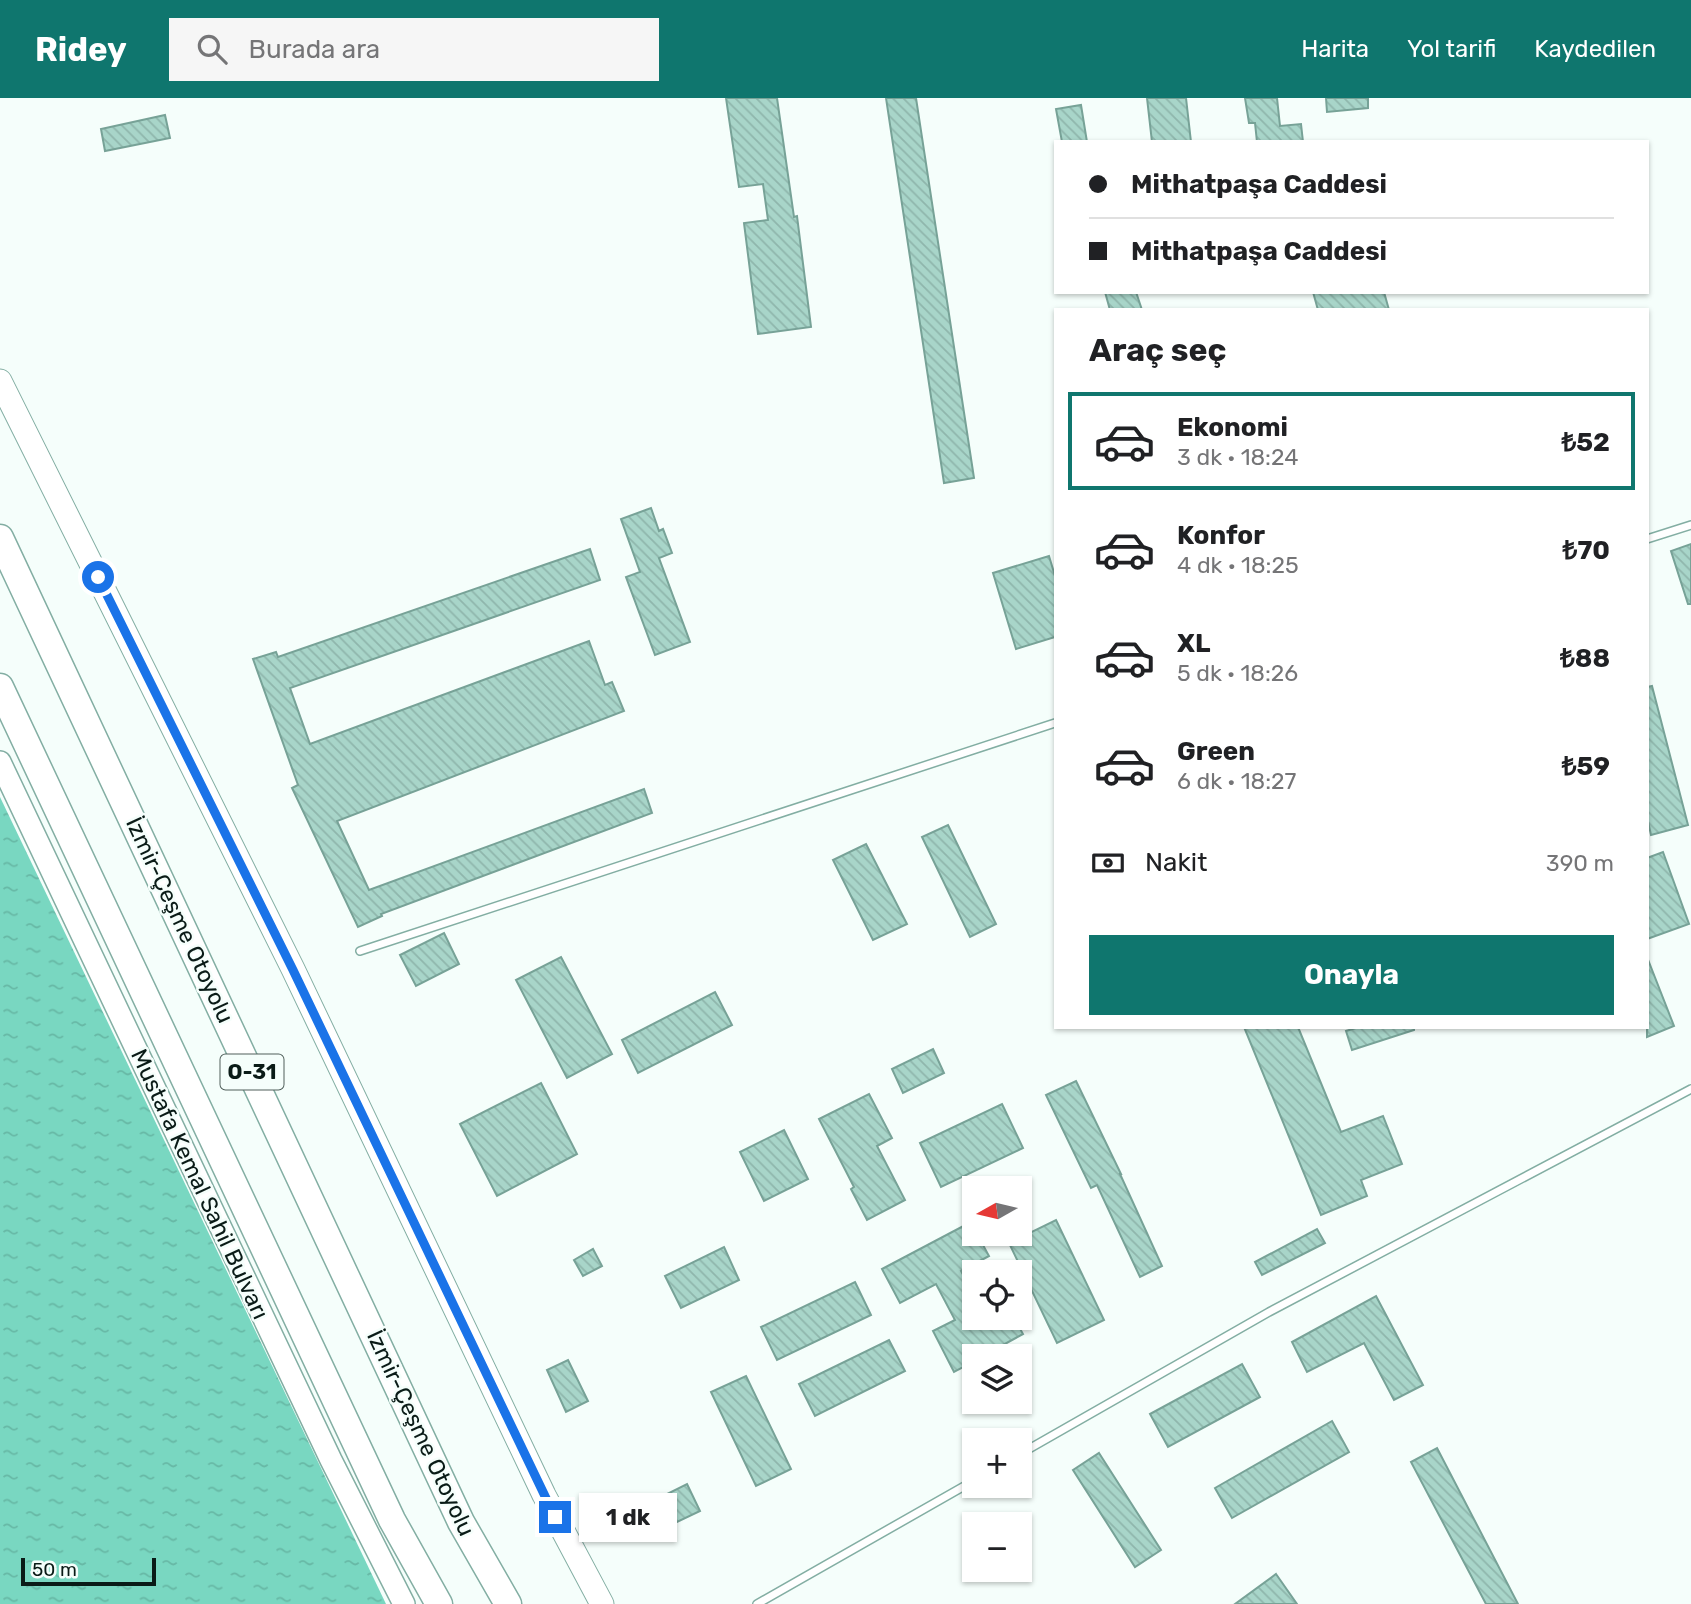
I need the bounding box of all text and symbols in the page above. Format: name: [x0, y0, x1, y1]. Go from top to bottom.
search box: [169, 18, 659, 81]
text: Ridey: [35, 30, 127, 69]
icon: search: [193, 30, 231, 68]
text: Burada ara: [249, 34, 380, 65]
text: Harita: [1301, 35, 1369, 63]
text: Yol tarifi: [1407, 35, 1496, 63]
text: Kaydedilen: [1534, 35, 1656, 63]
text: Mithatpaşa Caddesi: [1131, 169, 1387, 200]
text: Mithatpaşa Caddesi: [1131, 236, 1387, 267]
text: Araç seç: [1089, 331, 1226, 369]
icon: car: [1093, 410, 1156, 473]
text: Ekonomi: [1177, 412, 1288, 443]
text: ₺52: [1561, 427, 1610, 458]
text: 3 dk · 18:24: [1177, 443, 1299, 471]
icon: car: [1093, 518, 1156, 581]
text: Konfor: [1177, 520, 1265, 551]
text: ₺70: [1563, 535, 1610, 566]
text: 4 dk · 18:25: [1177, 551, 1299, 579]
route start: [82, 561, 114, 593]
icon: car: [1093, 626, 1156, 689]
text: XL: [1177, 628, 1210, 659]
text: ₺88: [1560, 643, 1610, 674]
text: 5 dk · 18:26: [1177, 659, 1298, 687]
icon: car: [1093, 734, 1156, 797]
text: Green: [1177, 736, 1255, 767]
text: ₺59: [1562, 751, 1610, 782]
text: 6 dk · 18:27: [1177, 767, 1296, 795]
street label: İzmir-Çeşme Otoyolu: [120, 813, 240, 1027]
icon: cash: [1089, 844, 1127, 882]
text: Nakit: [1145, 847, 1207, 878]
text: 390 m: [1546, 849, 1614, 877]
button: Onayla: [1089, 935, 1614, 1015]
street label: Mustafa Kemal Sahil Bulvarı: [125, 1045, 275, 1323]
road number: O-31: [220, 1054, 284, 1090]
north arrow: [962, 1176, 1032, 1246]
map controls: [962, 1176, 1032, 1582]
button: locate: [962, 1260, 1032, 1330]
street label: İzmir-Çeşme Otoyolu: [361, 1326, 481, 1540]
button: layers: [962, 1344, 1032, 1414]
button: +: [962, 1428, 1032, 1498]
callout: 1 dk: [580, 1492, 678, 1542]
route end: [539, 1501, 571, 1533]
text: 1 dk: [606, 1503, 650, 1531]
button: −: [962, 1512, 1032, 1582]
scale bar: [21, 1555, 156, 1587]
text: 50 m: [32, 1558, 77, 1581]

